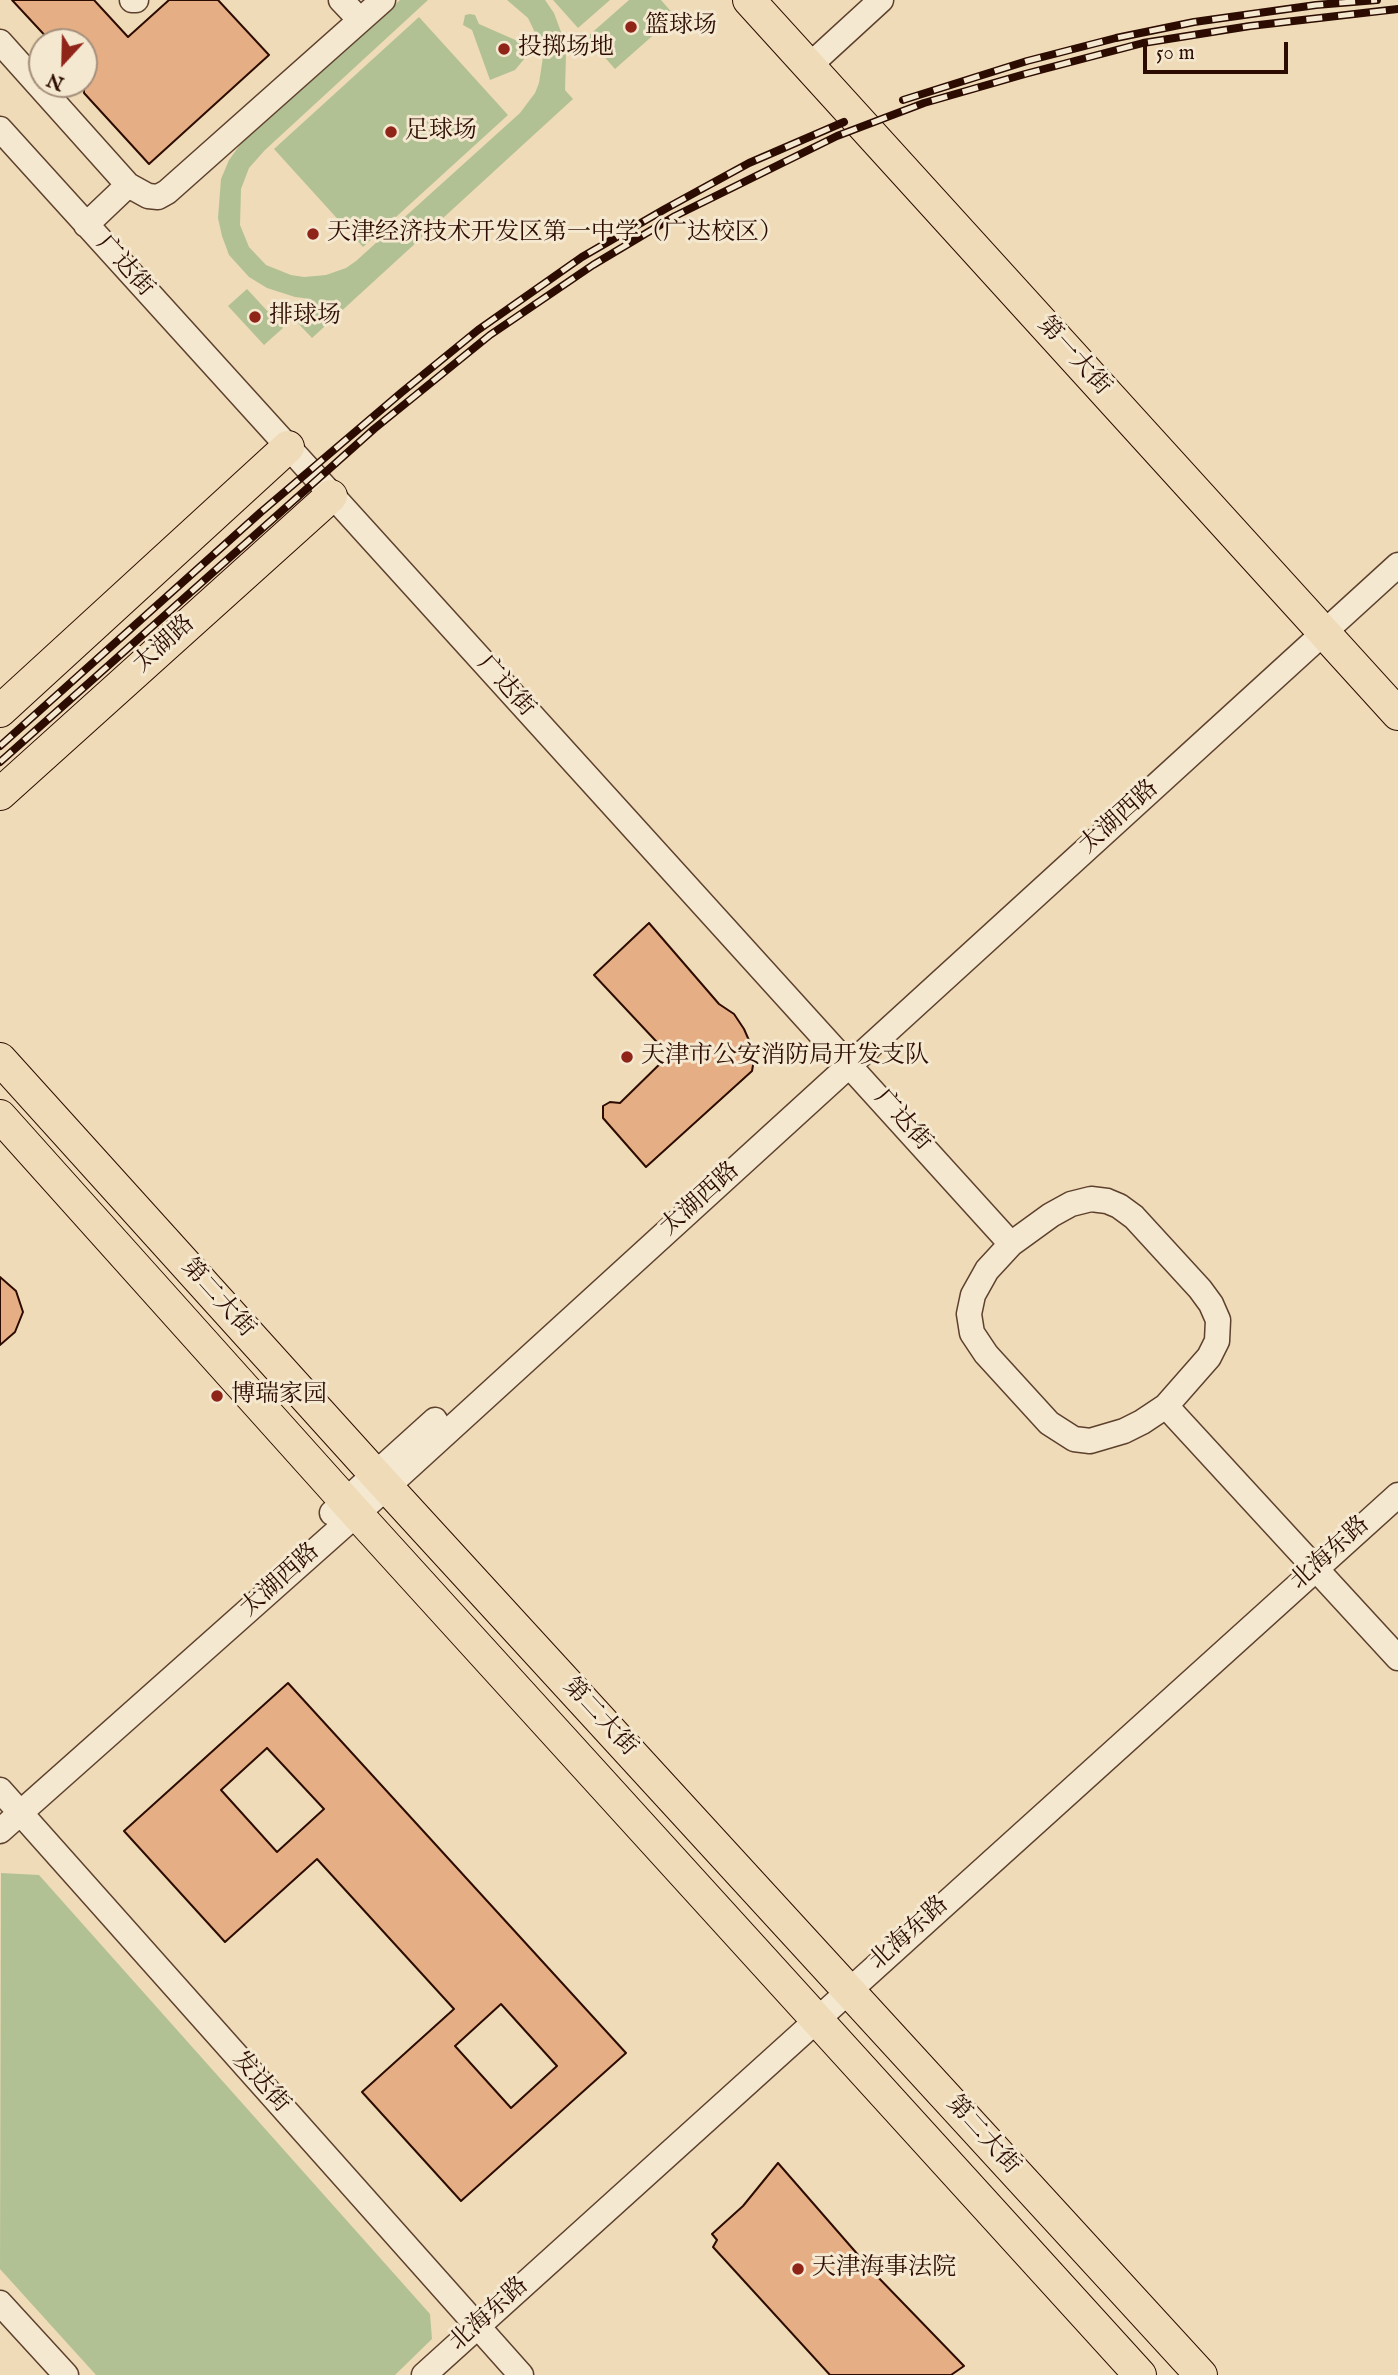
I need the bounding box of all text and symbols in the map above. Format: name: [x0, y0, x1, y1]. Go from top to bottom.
place label: 篮球场: [645, 13, 717, 41]
marker: 篮球场: [623, 19, 639, 35]
north arrow: [28, 28, 98, 98]
scale bar: [1146, 28, 1291, 72]
place label: 投掷场地: [518, 35, 614, 63]
text: 50 m: [1156, 40, 1195, 67]
marker: 投掷场地: [496, 41, 512, 57]
text: N: [44, 66, 68, 95]
place label: 足球场: [405, 118, 477, 146]
marker: 足球场: [383, 124, 399, 140]
place label: 天津经济技术开发区第一中学（广达校区）: [327, 220, 783, 248]
marker: 天津经济技术开发区第一中学（广达校区）: [305, 226, 321, 242]
street label: 广达街: [89, 231, 159, 303]
place label: 排球场: [269, 303, 341, 331]
marker: 排球场: [247, 309, 263, 325]
street label: 第一大街: [1030, 312, 1116, 402]
street label: 太湖路: [129, 610, 201, 680]
street label: 广达街: [470, 651, 540, 723]
street label: 太湖西路: [1075, 775, 1165, 861]
place label: 天津市公安消防局开发支队: [641, 1043, 929, 1071]
marker: 天津市公安消防局开发支队: [619, 1049, 635, 1065]
street label: 广达街: [867, 1085, 937, 1157]
street label: 太湖西路: [656, 1157, 746, 1243]
street label: 第二大街: [174, 1254, 260, 1344]
place label: 博瑞家园: [231, 1382, 327, 1410]
marker: 博瑞家园: [209, 1388, 225, 1404]
street label: 北海东路: [1286, 1511, 1376, 1597]
street label: 太湖西路: [236, 1538, 326, 1624]
street label: 第二大街: [556, 1673, 642, 1763]
street label: 北海东路: [865, 1891, 955, 1977]
street label: 发达街: [225, 2047, 295, 2119]
street label: 第二大街: [939, 2091, 1025, 2181]
place label: 天津海事法院: [812, 2255, 956, 2283]
marker: 天津海事法院: [790, 2261, 806, 2277]
street label: 北海东路: [445, 2272, 535, 2358]

